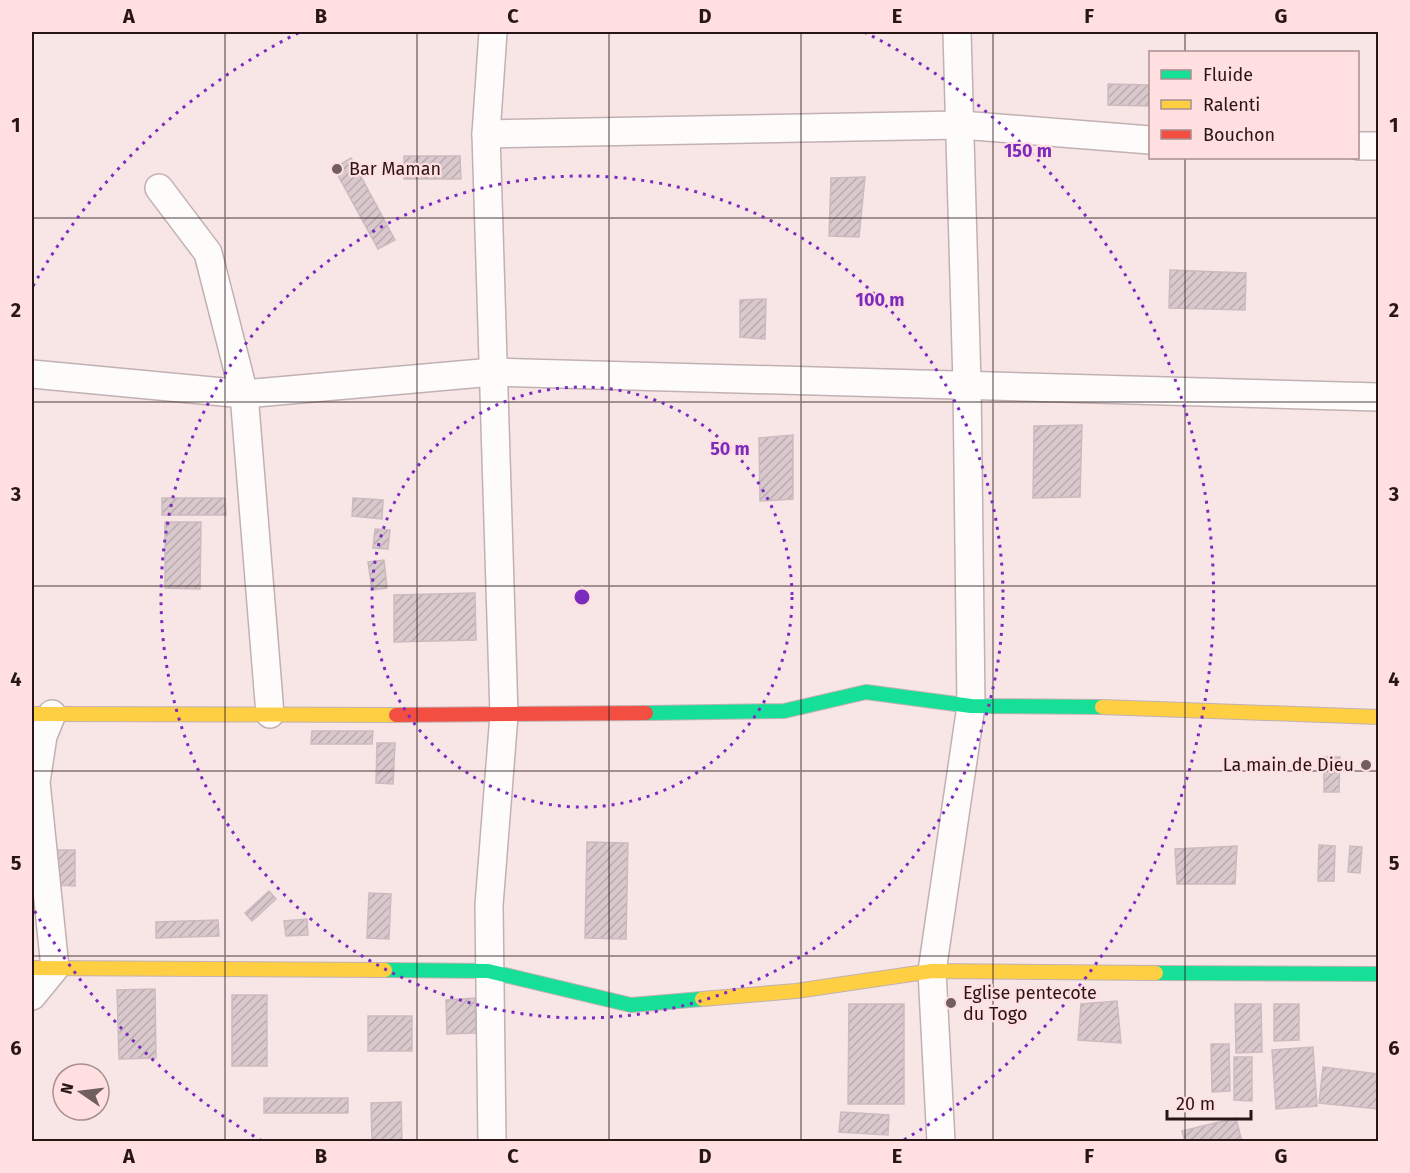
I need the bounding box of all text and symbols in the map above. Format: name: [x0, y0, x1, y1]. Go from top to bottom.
text: A: [122, 4, 136, 28]
text: B: [315, 4, 327, 28]
text: C: [507, 4, 519, 28]
text: D: [698, 4, 712, 28]
text: E: [892, 4, 902, 28]
text: F: [1084, 4, 1094, 28]
text: G: [1275, 4, 1287, 28]
legend: [1149, 51, 1359, 159]
text: Fluide: [1203, 64, 1253, 86]
text: Ralenti: [1203, 94, 1260, 116]
text: 1: [11, 113, 21, 137]
text: 1: [1389, 113, 1399, 137]
text: Bouchon: [1203, 124, 1275, 146]
text: 150 m: [1004, 140, 1052, 162]
place label: Bar Maman: [349, 158, 441, 180]
marker: Bar Maman: [330, 162, 344, 176]
text: 100 m: [856, 289, 904, 311]
text: 2: [11, 298, 21, 322]
text: 2: [1389, 298, 1399, 322]
text: 50 m: [710, 438, 750, 460]
text: 3: [10, 482, 21, 506]
text: 3: [1388, 482, 1399, 506]
centre of rings: [572, 587, 592, 607]
text: 4: [10, 667, 22, 691]
text: 4: [1388, 667, 1400, 691]
place label: La main de Dieu: [1223, 754, 1354, 776]
marker: La main de Dieu: [1359, 758, 1373, 772]
text: 5: [11, 851, 22, 875]
text: 5: [1389, 851, 1400, 875]
place label: Eglise pentecote du Togo: [963, 982, 1097, 1025]
marker: Eglise pentecote du Togo: [944, 996, 958, 1010]
text: 6: [10, 1036, 22, 1060]
text: 6: [1388, 1036, 1400, 1060]
north arrow: [51, 1062, 111, 1122]
text: N: [56, 1081, 77, 1096]
scale bar: [1167, 1083, 1251, 1121]
text: 20 m: [1176, 1093, 1215, 1115]
text: A: [122, 1144, 136, 1168]
text: B: [315, 1144, 327, 1168]
text: C: [507, 1144, 519, 1168]
text: D: [698, 1144, 712, 1168]
text: E: [892, 1144, 902, 1168]
text: F: [1084, 1144, 1094, 1168]
text: G: [1275, 1144, 1287, 1168]

